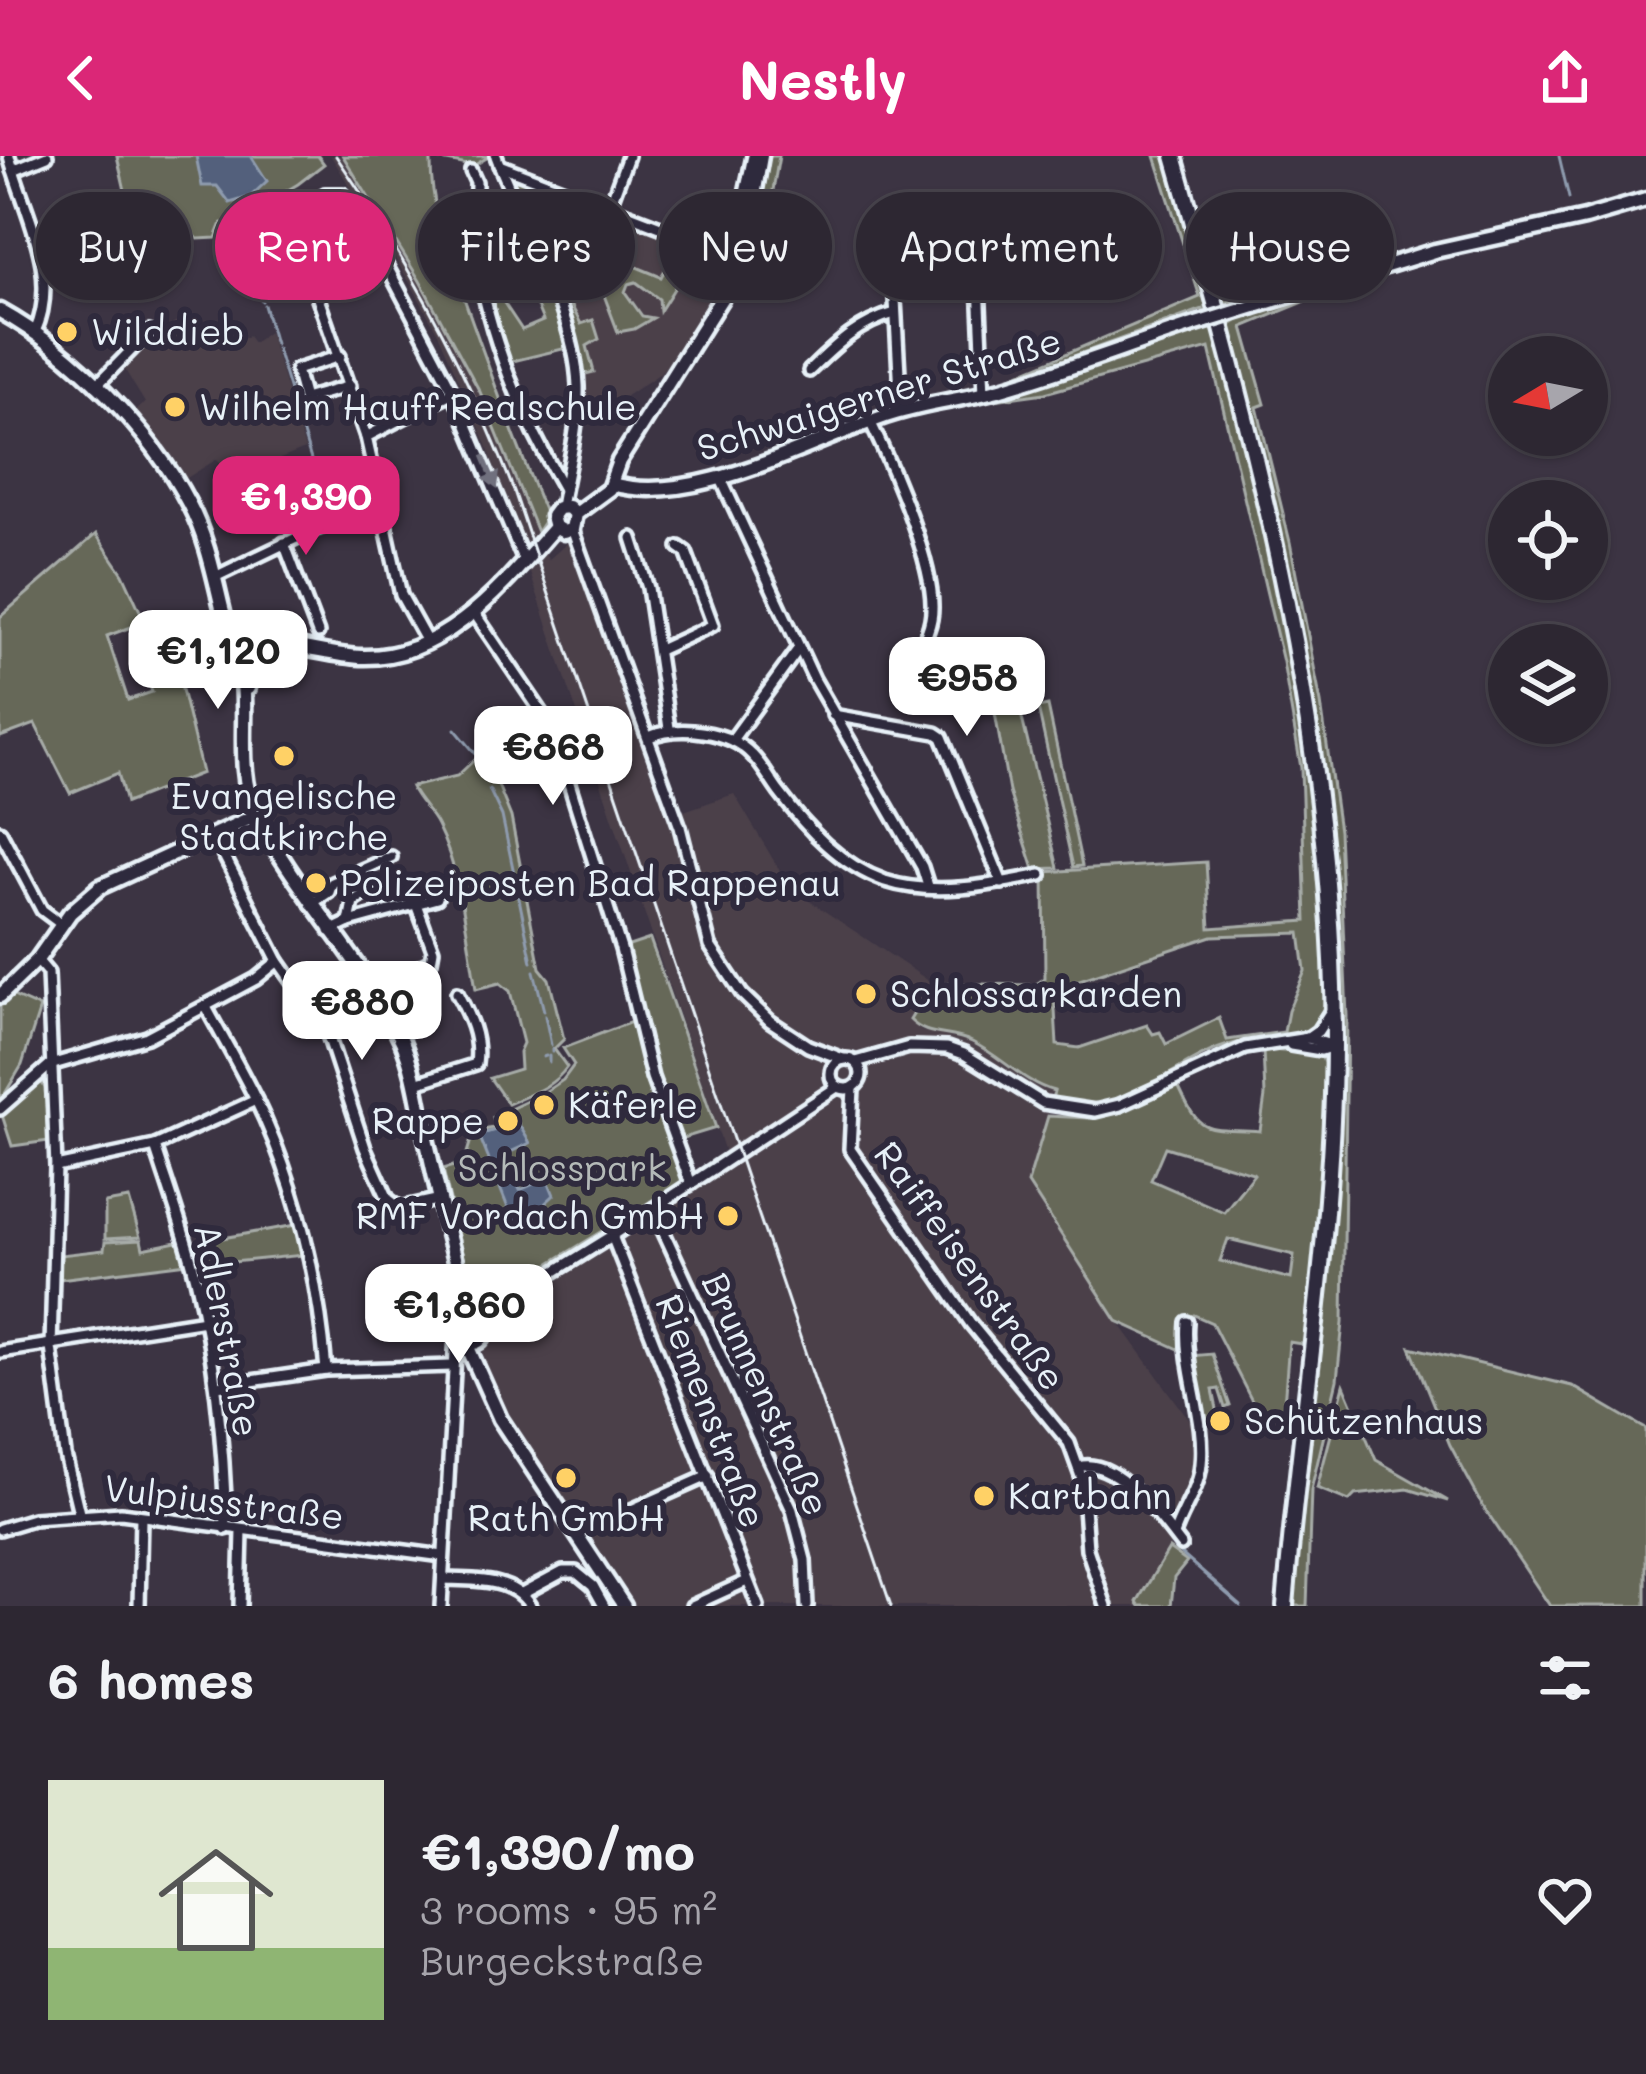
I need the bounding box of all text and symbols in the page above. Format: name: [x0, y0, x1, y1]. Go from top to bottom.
text: Nestly: [739, 43, 907, 114]
icon: back: [48, 45, 114, 111]
icon: share: [1532, 45, 1598, 111]
chip: Buy: [36, 192, 191, 300]
chip: Rent: [215, 192, 394, 300]
chip: Filters: [418, 192, 635, 300]
chip: New: [659, 192, 832, 300]
chip: Apartment: [856, 192, 1162, 300]
chip: House: [1186, 192, 1394, 300]
place label: Wilddieb: [91, 307, 245, 354]
street label: Schwaigerner Straße: [691, 315, 1066, 470]
marker: Wilddieb: [54, 319, 80, 345]
north arrow: [1488, 336, 1608, 456]
map controls: [1488, 336, 1608, 744]
place label: Wilhelm Hauff Realschule: [199, 382, 637, 429]
marker: Wilhelm Hauff Realschule: [162, 394, 188, 420]
one-way arrow: [480, 454, 500, 489]
pin: €1,390: [208, 456, 404, 558]
text: €1,390: [240, 469, 372, 520]
button: locate: [1488, 480, 1608, 600]
pin: €1,120: [120, 610, 316, 712]
text: €1,120: [155, 623, 281, 674]
button: layers: [1488, 624, 1608, 744]
pin: €958: [896, 637, 1038, 739]
text: €958: [916, 650, 1018, 701]
pin: €868: [482, 706, 624, 808]
text: €868: [501, 719, 605, 770]
marker: Evangelische Stadtkirche: [271, 743, 297, 769]
place label: Evangelische Stadtkirche: [171, 771, 397, 859]
place label: Polizeiposten Bad Rappenau: [340, 858, 841, 905]
marker: Polizeiposten Bad Rappenau: [303, 870, 329, 896]
pin: €880: [291, 961, 433, 1063]
place label: Schlossarkarden: [890, 969, 1182, 1016]
text: €880: [309, 974, 415, 1025]
marker: Schlossarkarden: [853, 981, 879, 1007]
place label: Käferle: [568, 1080, 698, 1127]
marker: Käferle: [531, 1092, 557, 1118]
place label: Rappe: [372, 1096, 484, 1143]
marker: Rappe: [495, 1108, 521, 1134]
street label: Raiffeisenstraße: [865, 1131, 1077, 1399]
park label: Schlosspark: [458, 1143, 666, 1190]
place label: RMF Vordach GmbH: [356, 1191, 704, 1238]
marker: RMF Vordach GmbH: [715, 1203, 741, 1229]
street label: Adlerstraße: [185, 1219, 272, 1440]
pin: €1,860: [361, 1264, 557, 1366]
street label: Brunnenstraße: [693, 1265, 842, 1522]
text: €1,860: [392, 1277, 526, 1328]
street label: Riemenstraße: [646, 1287, 778, 1534]
place label: Schützenhaus: [1244, 1396, 1483, 1443]
marker: Schützenhaus: [1207, 1408, 1233, 1434]
street label: Vulpiusstraße: [102, 1462, 347, 1539]
marker: Rath GmbH: [553, 1465, 579, 1491]
place label: Kartbahn: [1008, 1471, 1172, 1518]
marker: Kartbahn: [971, 1483, 997, 1509]
place label: Rath GmbH: [467, 1493, 665, 1540]
text: 6 homes: [48, 1645, 254, 1712]
icon: filters: [1532, 1645, 1598, 1711]
text: €1,390/mo: [420, 1816, 695, 1883]
icon: home: [144, 1828, 288, 1972]
icon: heart: [1532, 1867, 1598, 1933]
text: 3 rooms · 95 m²: [420, 1883, 717, 1934]
text: Burgeckstraße: [420, 1934, 704, 1985]

